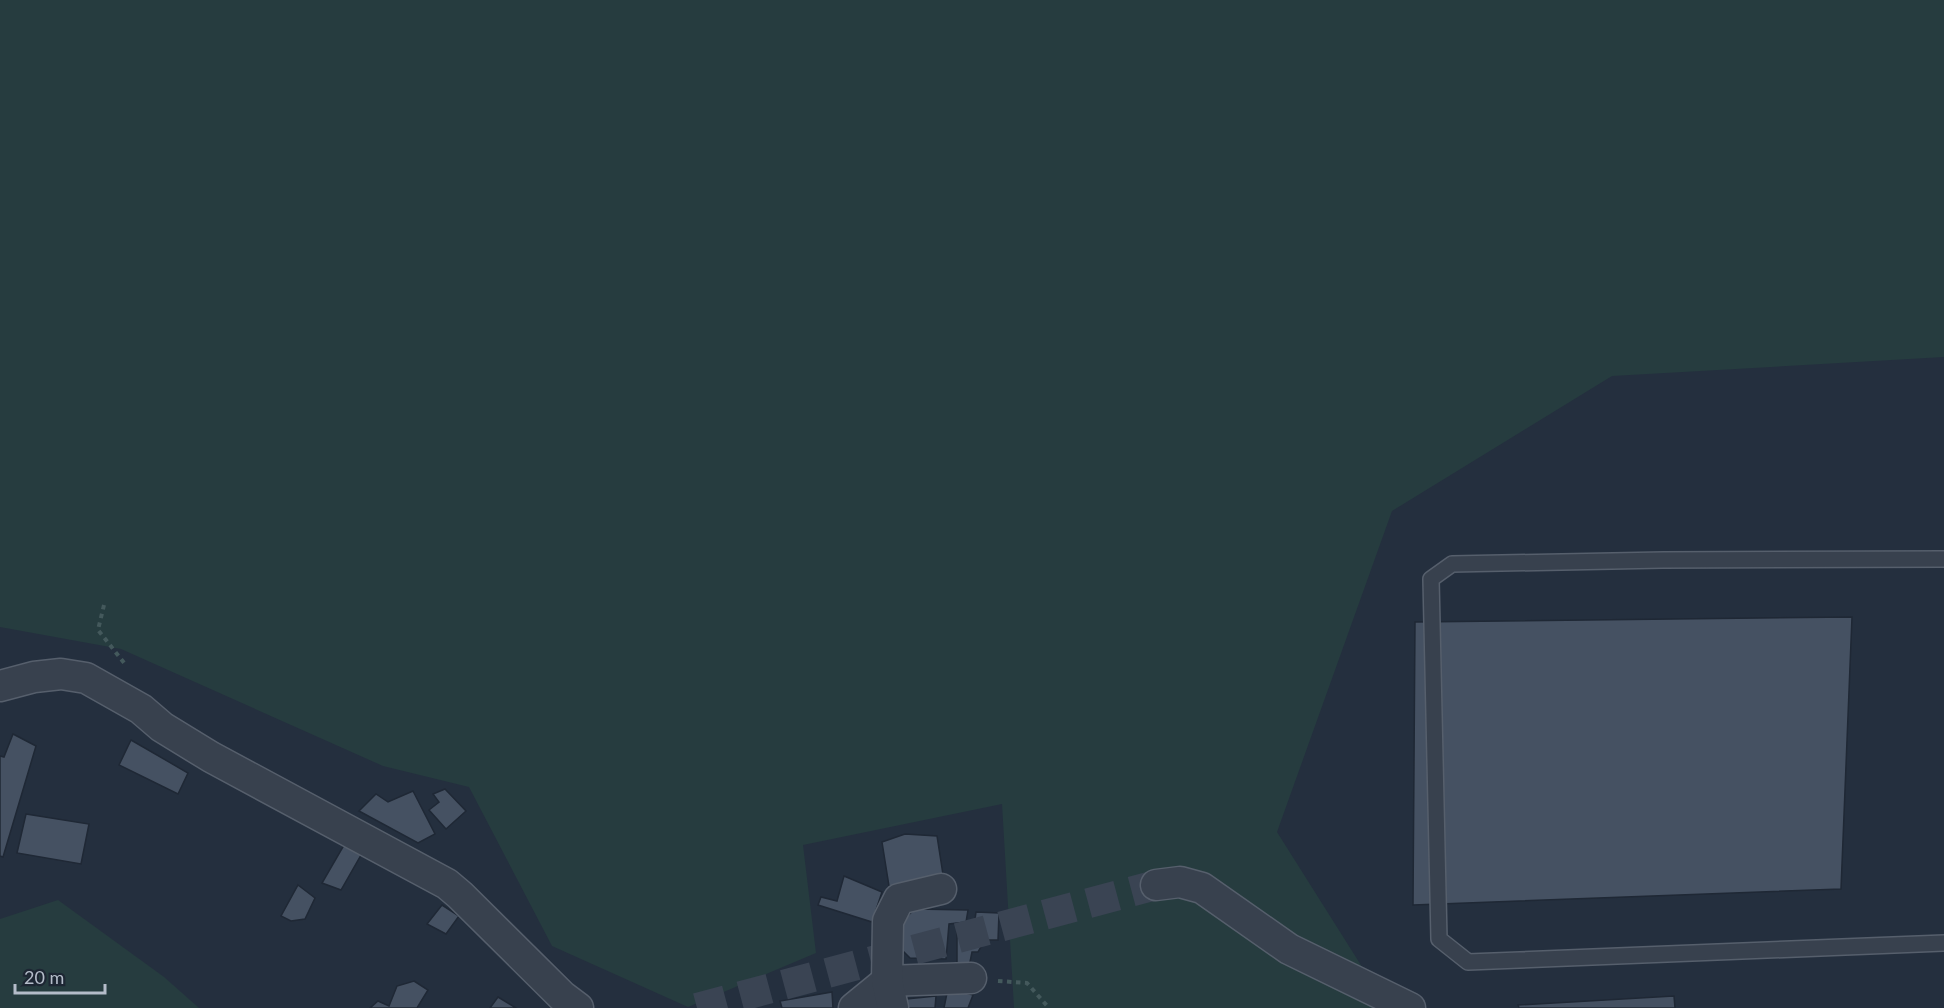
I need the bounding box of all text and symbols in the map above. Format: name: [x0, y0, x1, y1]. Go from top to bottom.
scale bar: [15, 957, 105, 995]
text: 20 m: [24, 966, 64, 988]

